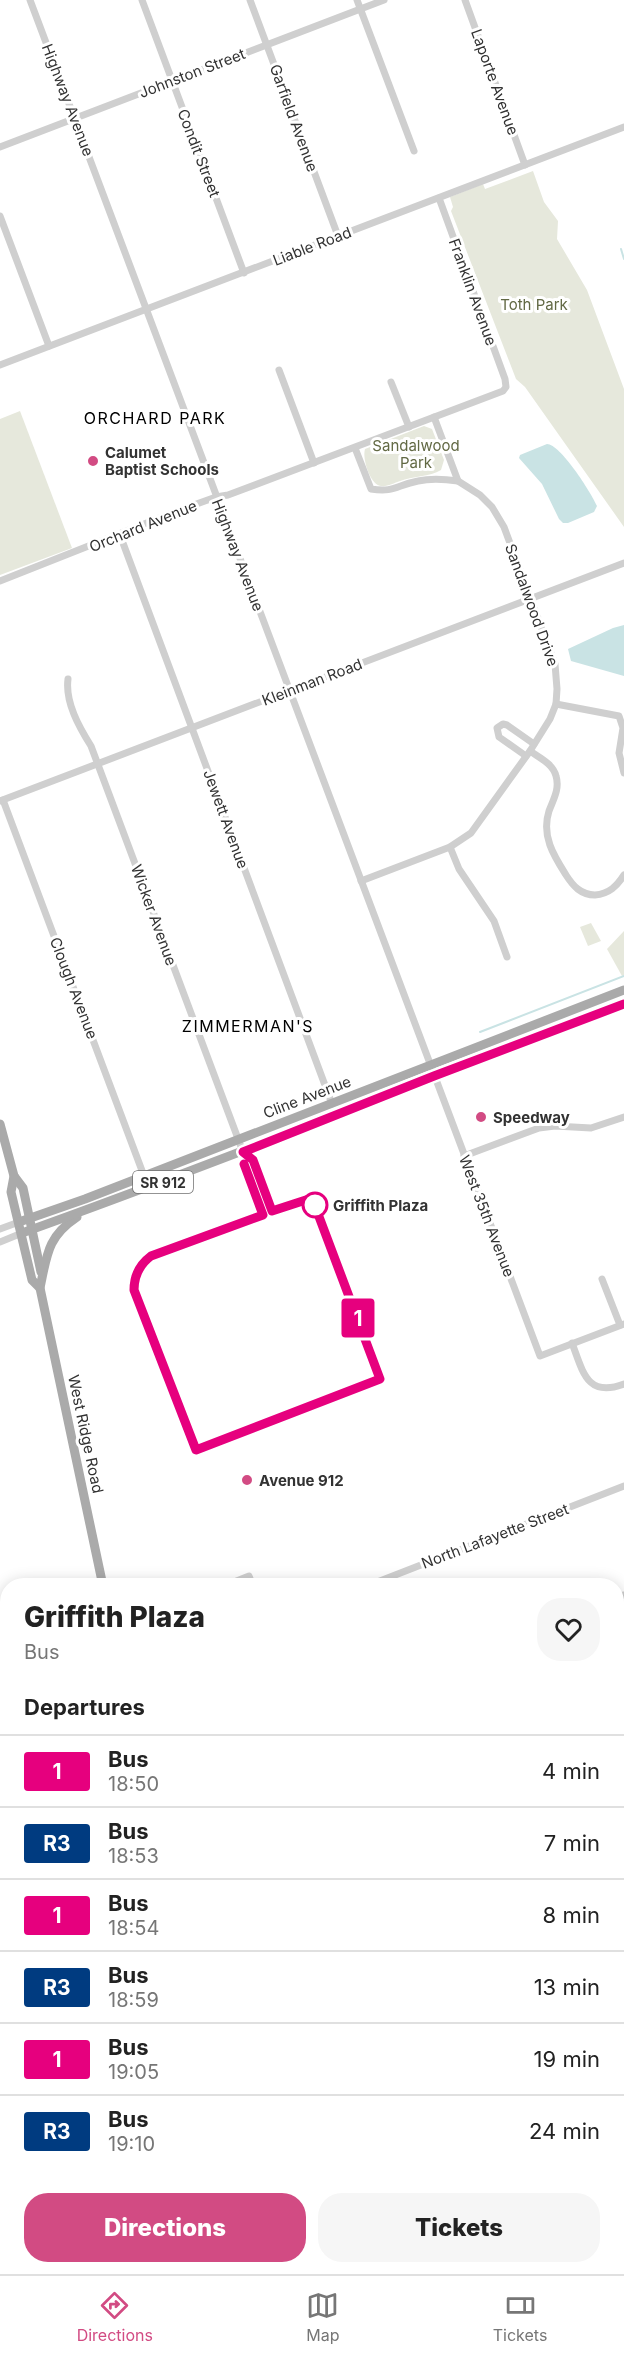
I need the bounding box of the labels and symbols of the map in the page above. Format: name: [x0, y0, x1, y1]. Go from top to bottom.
street label: Laporte Avenue: [467, 26, 523, 138]
street label: Highway Avenue: [38, 41, 98, 159]
street label: Johnston Street: [136, 44, 248, 102]
street label: Garfield Avenue: [266, 62, 322, 174]
street label: Condit Street: [173, 106, 225, 200]
street label: Liable Road: [270, 222, 354, 270]
street label: Franklin Avenue: [445, 236, 501, 348]
park label: Toth Park: [500, 295, 569, 314]
district label: ORCHARD PARK: [84, 408, 226, 428]
park label: Sandalwood Park: [372, 436, 460, 472]
place label: Calumet Baptist Schools: [105, 443, 219, 479]
marker: Calumet Baptist Schools: [86, 454, 100, 468]
street label: Orchard Avenue: [86, 496, 200, 556]
street label: Highway Avenue: [208, 496, 268, 614]
street label: Sandalwood Drive: [501, 541, 563, 669]
street label: Kleinman Road: [259, 654, 365, 710]
street label: Jewett Avenue: [199, 767, 253, 871]
street label: Wicker Avenue: [127, 862, 181, 968]
street label: Clough Avenue: [46, 934, 102, 1042]
district label: ZIMMERMAN'S: [182, 1016, 314, 1036]
street label: Cline Avenue: [260, 1072, 354, 1122]
place label: Speedway: [493, 1108, 570, 1127]
marker: Speedway: [474, 1110, 488, 1124]
street label: West 35th Avenue: [455, 1152, 519, 1280]
road number: SR 912: [133, 1171, 193, 1193]
marker: Griffith Plaza: [302, 1192, 328, 1218]
place label: Griffith Plaza: [333, 1196, 428, 1215]
line badge: 1: [338, 1298, 378, 1338]
street label: West Ridge Road: [64, 1373, 108, 1495]
place label: Avenue 912: [259, 1471, 344, 1490]
marker: Avenue 912: [240, 1473, 254, 1487]
street label: North Lafayette Street: [419, 1499, 571, 1573]

